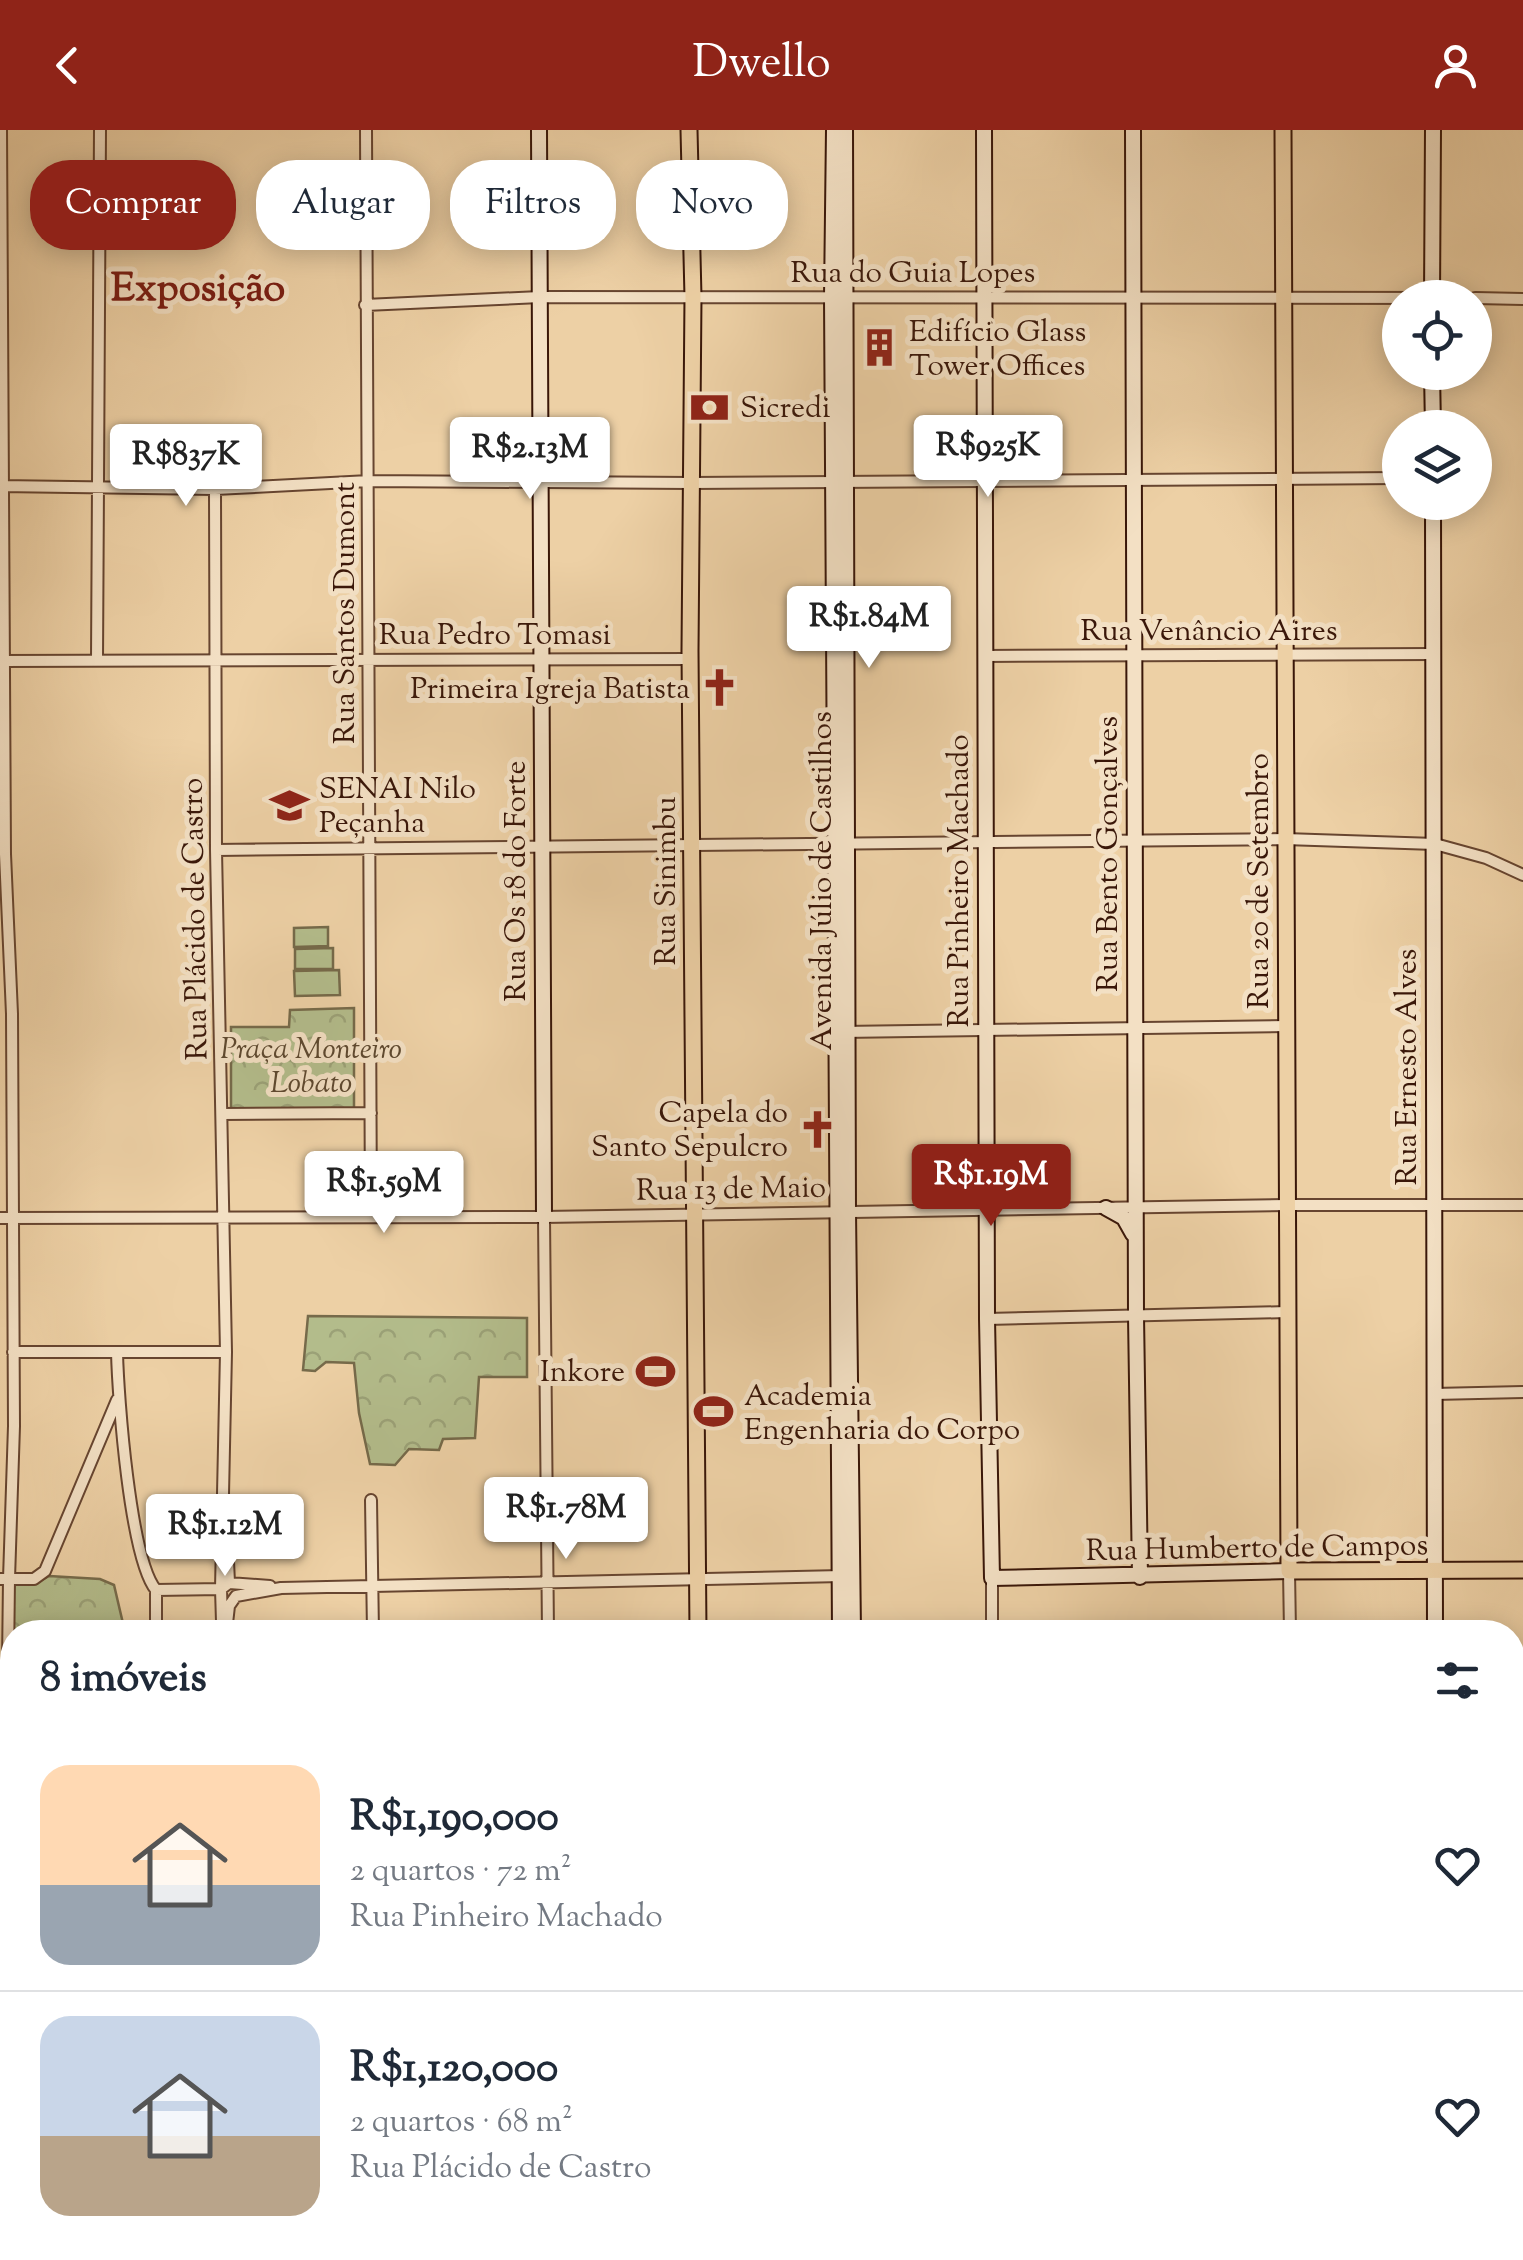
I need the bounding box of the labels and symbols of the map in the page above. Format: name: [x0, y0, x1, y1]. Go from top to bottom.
street label: Rua do Guia Lopes: [791, 253, 1035, 296]
district label: Exposição: [111, 262, 285, 319]
place label: Edifício Glass Tower Offices: [909, 312, 1086, 389]
building icon: Edifício Glass Tower Offices: [858, 327, 900, 369]
bank icon: Sicredi: [689, 386, 731, 428]
place label: Sicredi: [740, 388, 831, 431]
pin: R$925K: [907, 415, 1069, 500]
pin: R$2.13M: [438, 417, 622, 502]
pin: R$837K: [105, 424, 267, 509]
street label: Rua Santos Dumont: [325, 482, 368, 744]
pin: R$1.84M: [777, 586, 961, 671]
street label: Rua Venâncio Aires: [1081, 611, 1337, 654]
street label: Rua Pedro Tomasi: [379, 615, 611, 658]
church icon: Primeira Igreja Batista: [699, 667, 741, 709]
place label: Primeira Igreja Batista: [410, 669, 690, 712]
street label: Avenida Júlio de Castilhos: [802, 711, 845, 1051]
street label: Rua Bento Gonçalves: [1088, 716, 1131, 992]
street label: Rua Pinheiro Machado: [939, 734, 982, 1028]
street label: Rua 20 de Setembro: [1239, 753, 1282, 1009]
street label: Rua Os 18 do Forte: [496, 760, 539, 1002]
place label: SENAI Nilo Peçanha: [319, 769, 476, 846]
street label: Rua Plácido de Castro: [173, 777, 220, 1061]
school or university icon: SENAI Nilo Peçanha: [268, 784, 310, 826]
street label: Rua Sinimbu: [646, 796, 689, 966]
street label: Rua Ernesto Alves: [1387, 949, 1430, 1185]
park label: Praça Monteiro Lobato: [220, 1029, 402, 1106]
place label: Capela do Santo Sepulcro: [591, 1093, 788, 1170]
church icon: Capela do Santo Sepulcro: [797, 1108, 839, 1150]
pin: R$1.19M: [899, 1144, 1083, 1229]
pin: R$1.59M: [292, 1151, 476, 1236]
street label: Rua 13 de Maio: [636, 1167, 826, 1214]
sports icon: Inkore: [634, 1350, 676, 1392]
place label: Inkore: [540, 1352, 625, 1395]
place label: Academia Engenharia do Corpo: [744, 1376, 1020, 1453]
sports icon: Academia Engenharia do Corpo: [693, 1391, 735, 1433]
pin: R$1.78M: [474, 1477, 658, 1562]
pin: R$1.12M: [133, 1494, 317, 1579]
street label: Rua Humberto de Campos: [1086, 1525, 1429, 1574]

